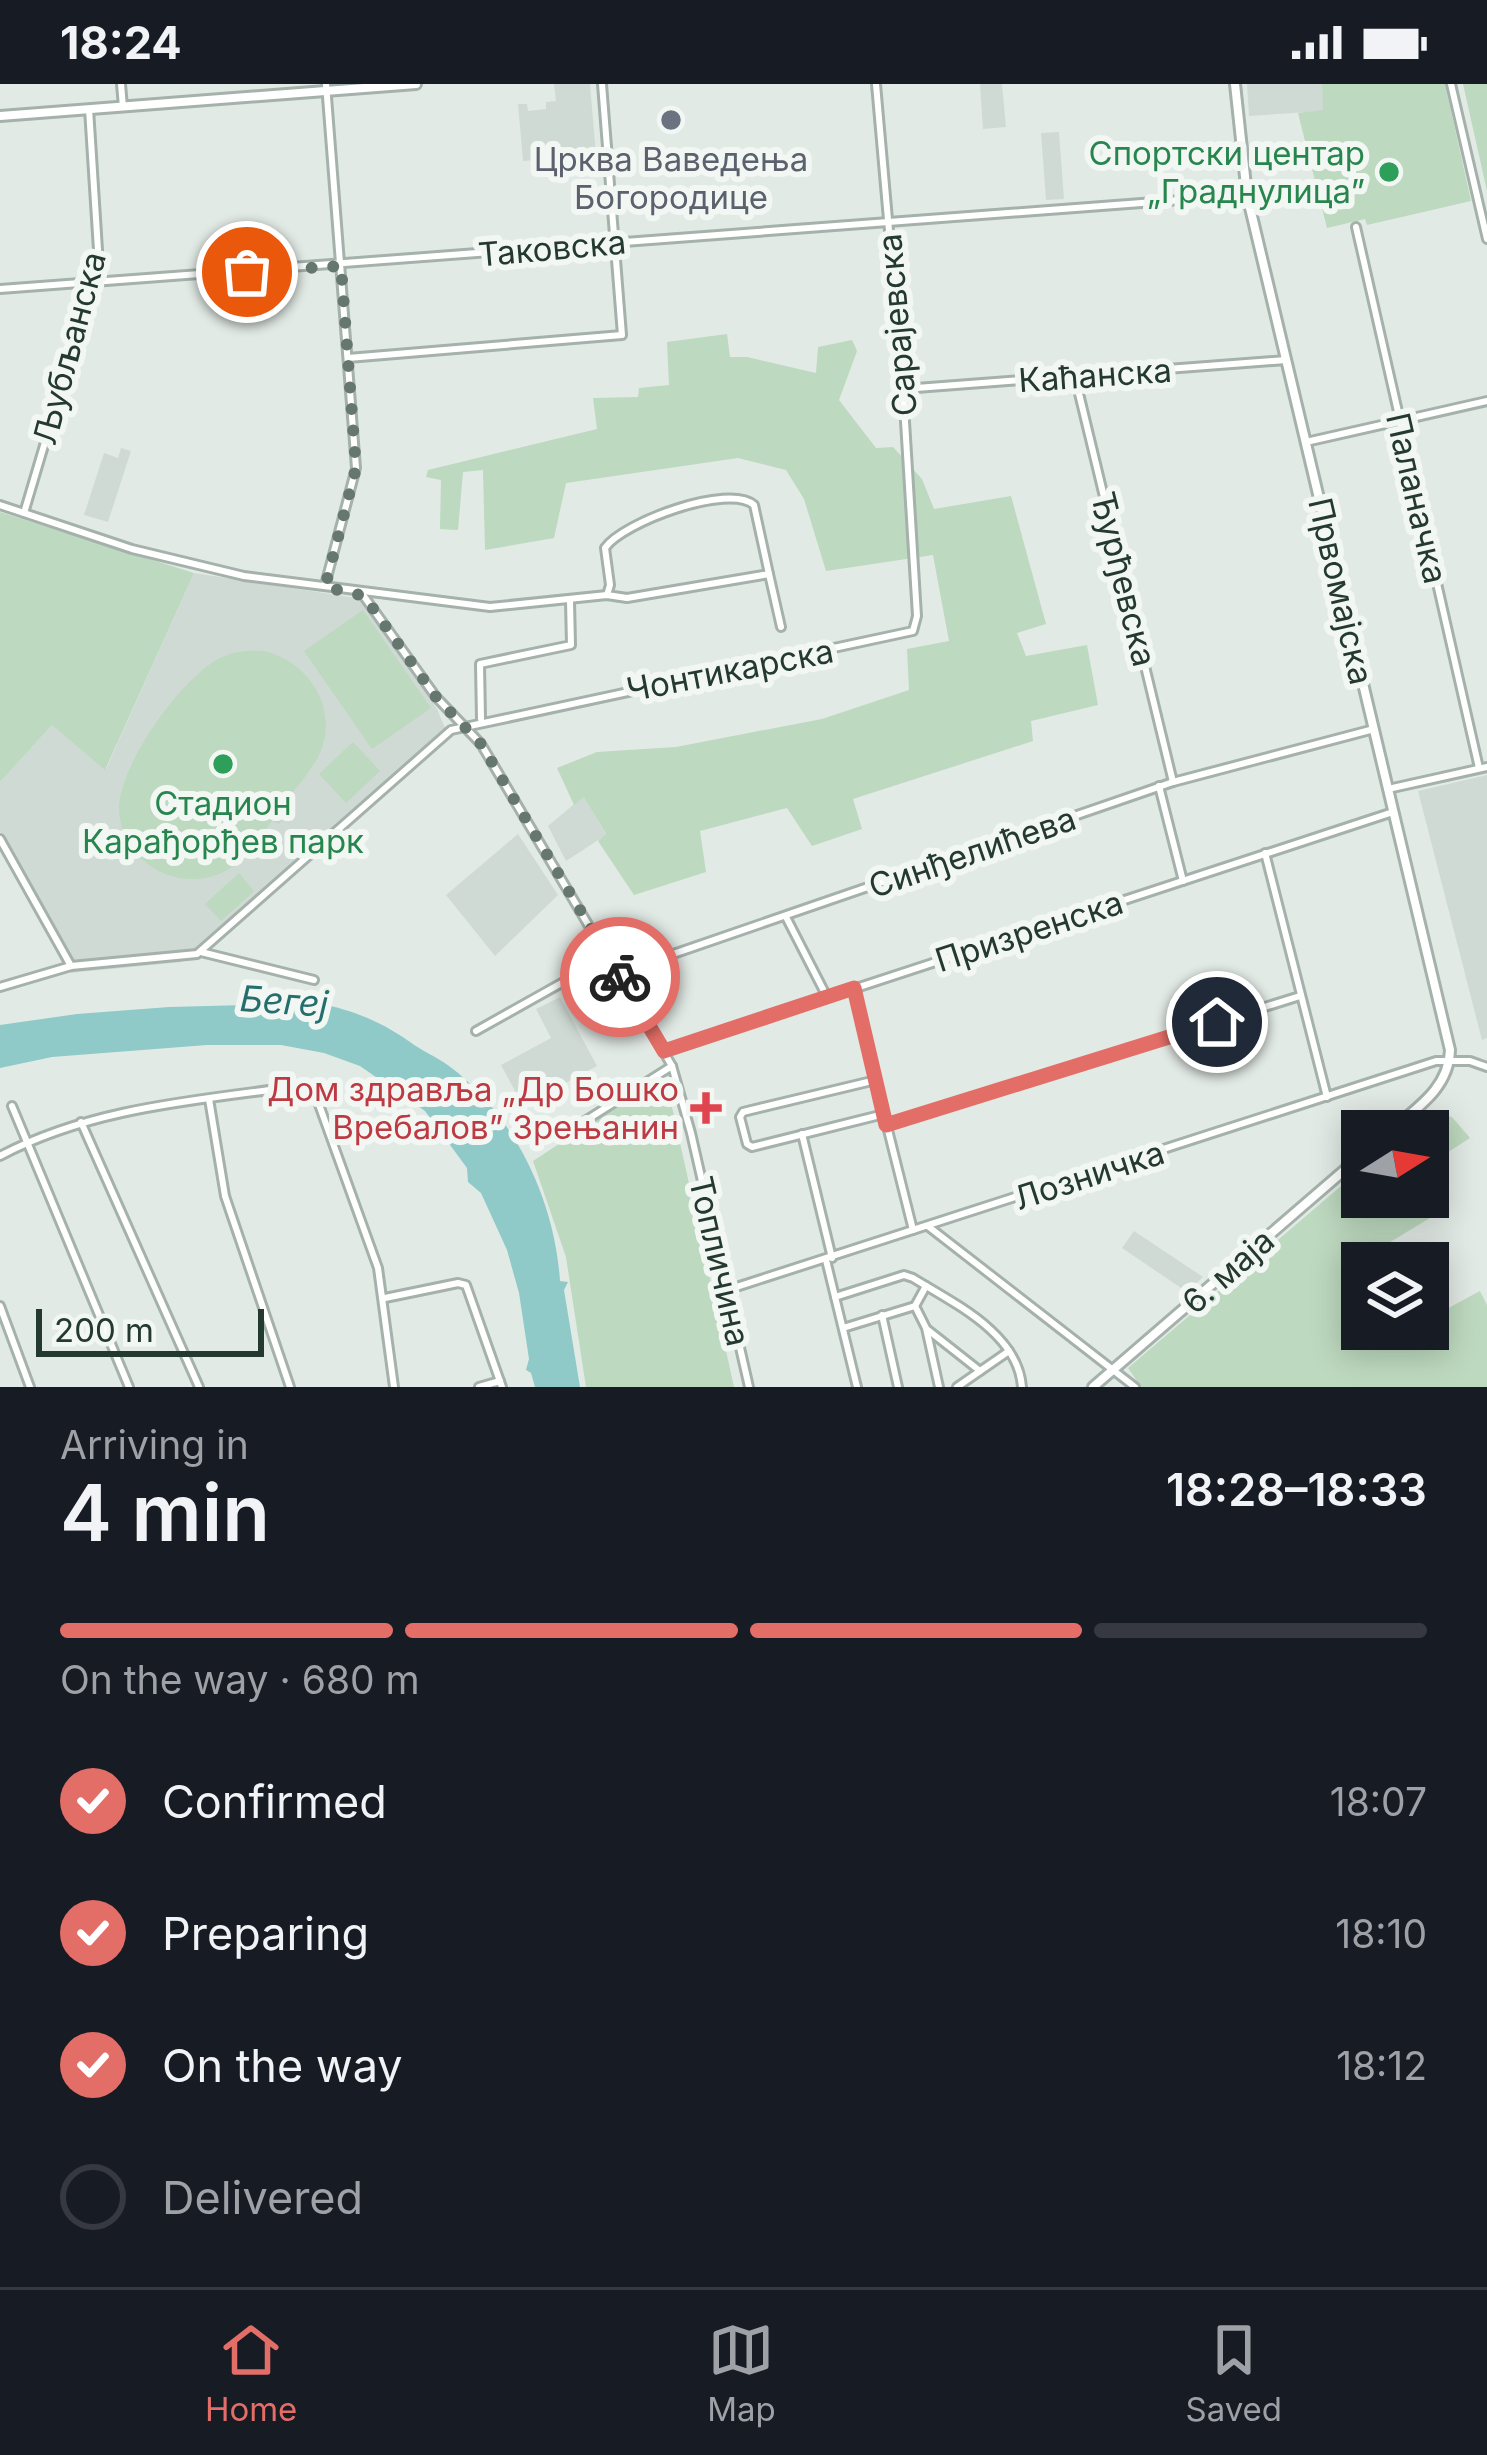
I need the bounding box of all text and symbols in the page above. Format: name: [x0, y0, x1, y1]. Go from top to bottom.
text: 18:24: [60, 15, 182, 70]
marker: Црква Ваведења Богородице: [658, 107, 684, 133]
place label: Спортски центар „Граднулица”: [1089, 133, 1365, 211]
place label: Црква Ваведења Богородице: [534, 139, 808, 217]
marker: Спортски центар „Граднулица”: [1376, 159, 1402, 185]
pin: [196, 221, 298, 323]
street label: Таковска: [476, 222, 628, 274]
street label: Сарајевска: [869, 232, 925, 418]
icon: bag: [214, 239, 280, 305]
street label: Љубљанска: [24, 247, 114, 449]
street label: Каћанска: [1017, 350, 1173, 400]
street label: Паланачка: [1378, 409, 1456, 587]
street label: Ђурђевска: [1083, 488, 1165, 670]
street label: Првомајска: [1300, 494, 1382, 688]
street label: Чонтикарска: [623, 630, 837, 710]
marker: Стадион Карађорђев парк: [210, 751, 236, 777]
place label: Стадион Карађорђев парк: [82, 783, 364, 861]
street label: Синђелићева: [863, 798, 1081, 906]
street label: Призренска: [930, 882, 1128, 980]
courier: [560, 917, 680, 1037]
icon: bike: [587, 944, 653, 1010]
pin: [1166, 971, 1268, 1073]
water label: Бегеј: [238, 976, 331, 1026]
icon: home: [1184, 989, 1250, 1055]
place label: Дом здравља „Др Бошко Вребалов” Зрењанин: [267, 1069, 679, 1147]
marker: Дом здравља „Др Бошко Вребалов” Зрењанин: [690, 1092, 722, 1124]
north arrow: [1341, 1110, 1449, 1218]
map controls: [1341, 1110, 1449, 1350]
street label: Лозничка: [1009, 1132, 1169, 1218]
street label: Топличина: [681, 1172, 759, 1350]
street label: 6. маја: [1174, 1220, 1282, 1322]
button: layers: [1341, 1242, 1449, 1350]
scale bar: [36, 1303, 264, 1356]
text: 200 m: [54, 1310, 154, 1350]
text: Arriving in: [60, 1421, 249, 1468]
text: 18:28–18:33: [1166, 1462, 1427, 1517]
text: 4 min: [60, 1465, 270, 1560]
text: On the way · 680 m: [60, 1656, 420, 1703]
icon: check: [60, 1768, 126, 1834]
text: Confirmed: [162, 1774, 387, 1829]
text: 18:07: [1330, 1778, 1427, 1825]
icon: check: [60, 1900, 126, 1966]
text: Preparing: [162, 1906, 369, 1961]
text: 18:10: [1335, 1910, 1427, 1957]
icon: check: [60, 2032, 126, 2098]
text: On the way: [162, 2038, 403, 2093]
text: 18:12: [1336, 2042, 1427, 2089]
text: Delivered: [162, 2170, 363, 2225]
tab: Home: [205, 2317, 297, 2429]
tab: Map: [707, 2317, 776, 2429]
tab: Saved: [1186, 2317, 1282, 2429]

